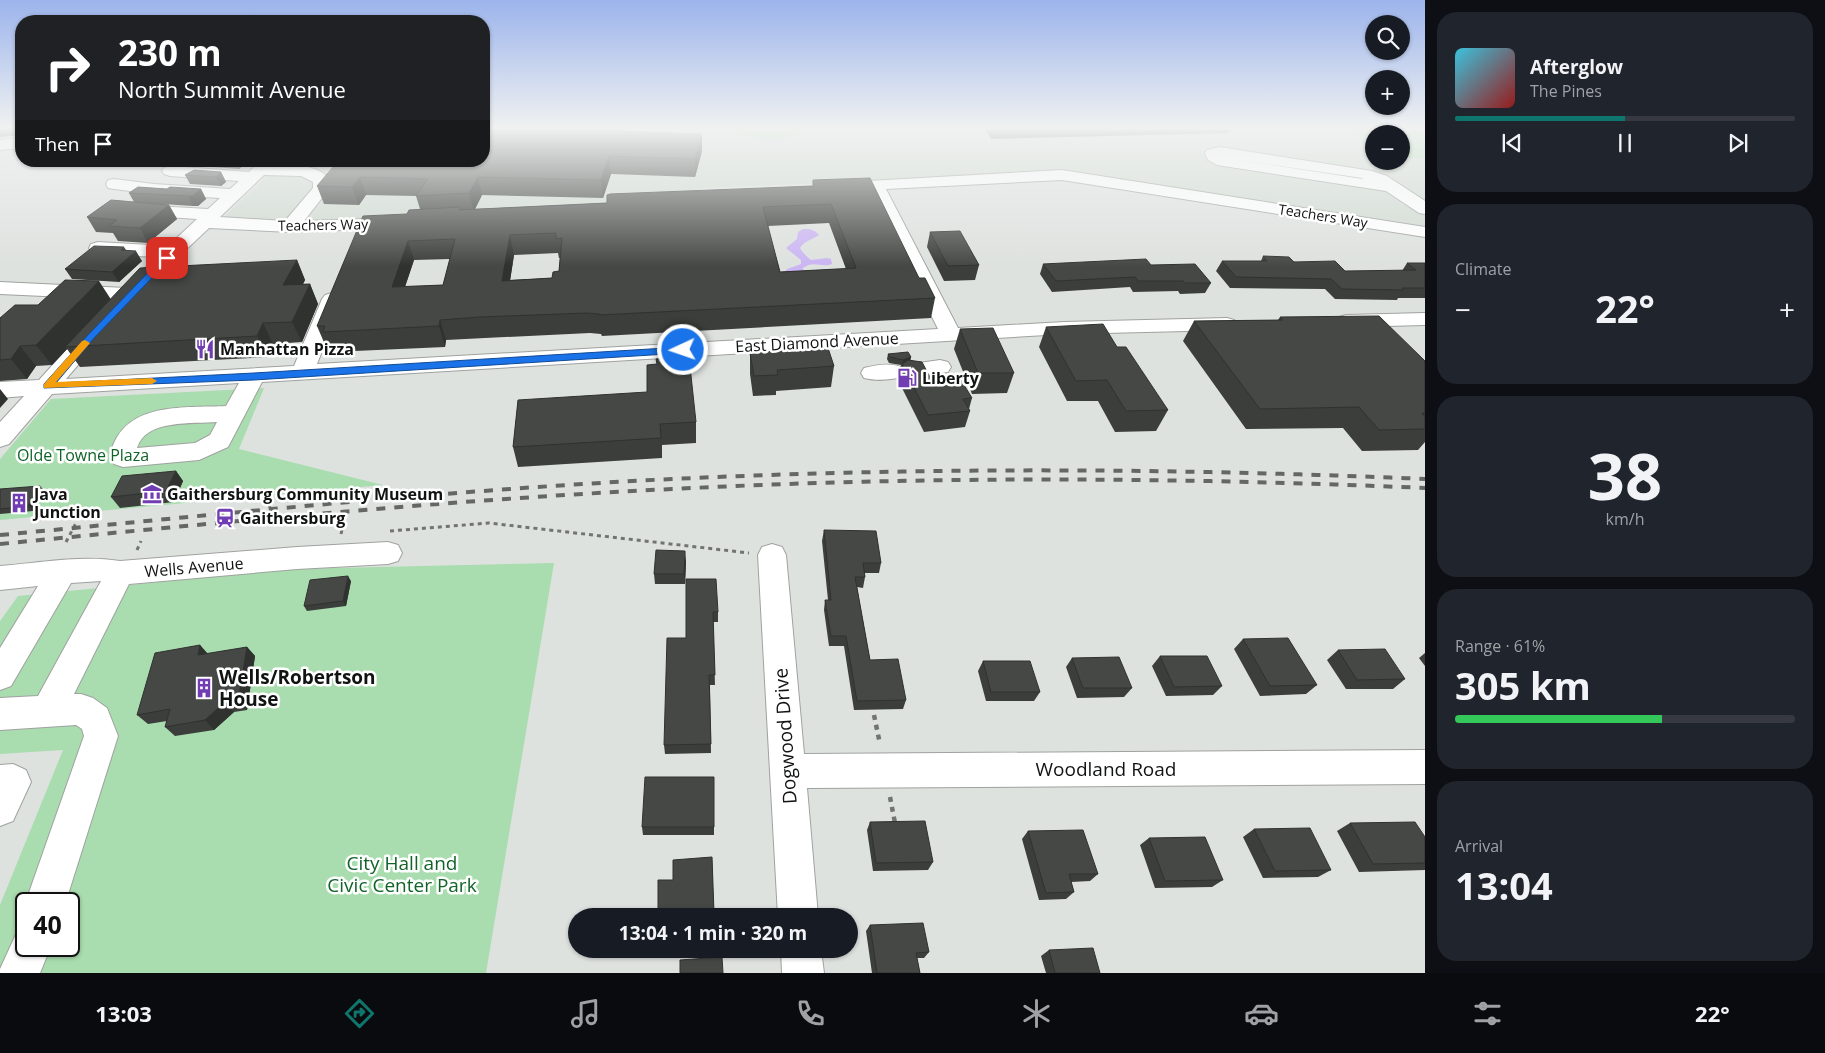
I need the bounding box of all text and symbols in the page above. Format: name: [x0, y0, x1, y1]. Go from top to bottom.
map controls: [1365, 15, 1410, 170]
button: search: [1365, 15, 1410, 60]
text: 230 m: [118, 29, 222, 76]
icon: right: [35, 35, 100, 100]
text: Afterglow: [1530, 54, 1623, 80]
button: +: [1365, 70, 1410, 115]
text: North Summit Avenue: [118, 74, 346, 104]
text: The Pines: [1530, 80, 1602, 102]
button: −: [1365, 125, 1410, 170]
icon: previous: [1498, 129, 1526, 157]
icon: pause: [1611, 129, 1639, 157]
icon: next: [1724, 129, 1752, 157]
icon: arrive: [89, 130, 117, 158]
text: Then: [35, 131, 79, 157]
street label: Teachers Way: [1277, 199, 1370, 232]
street label: Teachers Way: [278, 214, 369, 235]
pin: [146, 237, 188, 279]
icon: arrive: [153, 244, 181, 272]
text: Climate: [1455, 258, 1512, 280]
text: 22°: [1595, 282, 1655, 334]
text: −: [1455, 290, 1471, 328]
text: +: [1779, 290, 1795, 328]
position arrow: [656, 323, 708, 375]
street label: East Diamond Avenue: [735, 327, 899, 357]
restaurant icon: Manhattan Pizza: [194, 338, 216, 360]
place label: Manhattan Pizza: [220, 338, 354, 360]
fuel station icon: Liberty: [896, 367, 918, 389]
place label: Liberty: [922, 367, 980, 389]
text: 38: [1588, 431, 1662, 519]
park label: Olde Towne Plaza: [17, 444, 149, 466]
place label: Java Junction: [32, 483, 101, 523]
museum icon: Gaithersburg Community Museum: [141, 483, 163, 505]
place label: Gaithersburg Community Museum: [167, 483, 443, 505]
building icon: Java Junction: [8, 492, 30, 514]
station icon: Gaithersburg: [214, 507, 236, 529]
place label: Gaithersburg: [240, 507, 345, 529]
text: km/h: [1606, 508, 1644, 530]
street label: Wells Avenue: [144, 552, 244, 582]
text: Range · 61%: [1455, 635, 1545, 657]
text: 305 km: [1455, 659, 1591, 711]
place label: Wells/Robertson House: [219, 664, 376, 712]
street label: Dogwood Drive: [767, 667, 803, 805]
building icon: Wells/Robertson House: [193, 677, 215, 699]
street label: Woodland Road: [1036, 756, 1176, 782]
text: Arrival: [1455, 835, 1503, 857]
park label: City Hall and Civic Center Park: [327, 850, 477, 898]
text: 13:04: [1455, 859, 1553, 911]
speed limit sign: 40: [15, 892, 80, 957]
text: 13:04 · 1 min · 320 m: [619, 920, 807, 946]
icon: directions: [342, 996, 377, 1031]
icon: music: [568, 996, 603, 1031]
icon: phone: [793, 996, 828, 1031]
icon: climate: [1019, 996, 1054, 1031]
icon: car: [1244, 996, 1279, 1031]
icon: filters: [1470, 996, 1505, 1031]
text: 13:03: [95, 998, 152, 1028]
text: 22°: [1695, 998, 1730, 1028]

